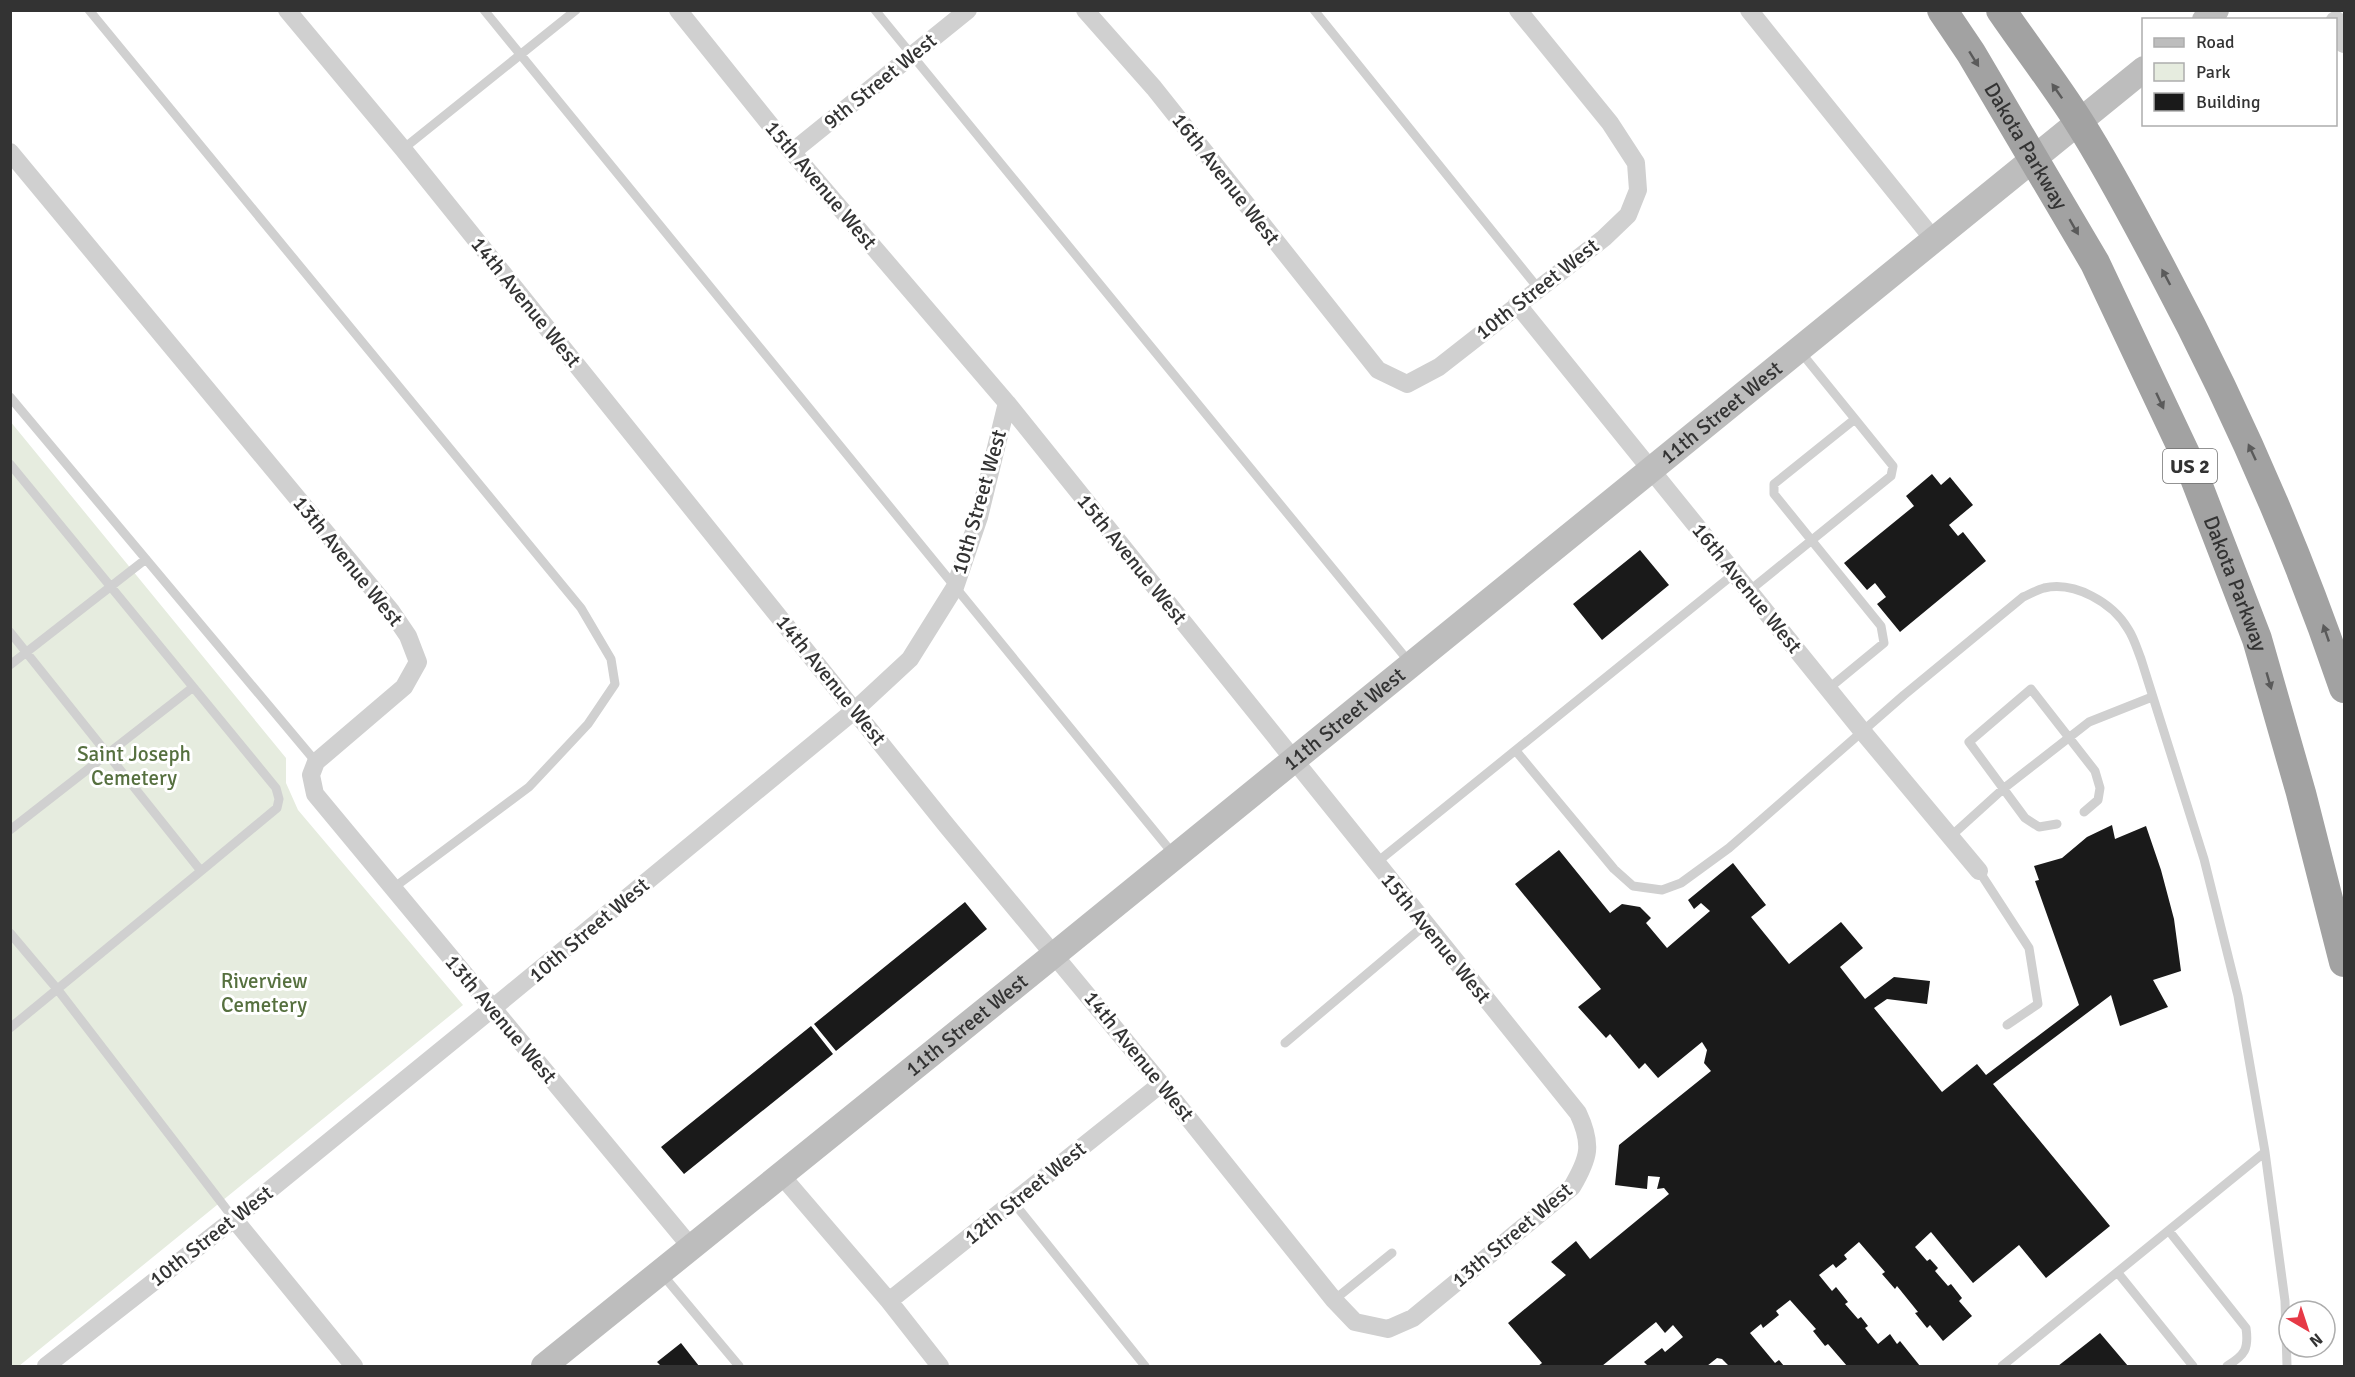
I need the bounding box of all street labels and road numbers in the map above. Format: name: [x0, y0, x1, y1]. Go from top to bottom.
street label: 9th Street West: [818, 27, 942, 135]
street label: Dakota Parkway: [1978, 78, 2074, 215]
street label: 16th Avenue West: [1166, 108, 1286, 250]
street label: 15th Avenue West: [759, 115, 883, 255]
street label: 14th Avenue West: [465, 231, 587, 373]
street label: 10th Street West: [1470, 233, 1604, 345]
street label: 11th Street West: [1655, 355, 1788, 470]
street label: 10th Street West: [946, 427, 1012, 577]
road number: US 2: [2163, 449, 2217, 483]
street label: 15th Avenue West: [1071, 488, 1193, 630]
street label: 13th Avenue West: [287, 490, 409, 632]
street label: Dakota Parkway: [2198, 512, 2273, 654]
street label: 16th Avenue West: [1686, 517, 1808, 659]
street label: 14th Avenue West: [770, 609, 892, 751]
street label: 11th Street West: [1278, 662, 1410, 776]
street label: 15th Avenue West: [1375, 867, 1497, 1009]
street label: 10th Street West: [523, 872, 655, 988]
street label: 13th Avenue West: [439, 949, 563, 1089]
street label: 11th Street West: [900, 968, 1033, 1082]
street label: 14th Avenue West: [1078, 985, 1200, 1127]
street label: 12th Street West: [959, 1136, 1091, 1250]
street label: 13th Street West: [1446, 1177, 1578, 1293]
street label: 10th Street West: [144, 1180, 278, 1292]

